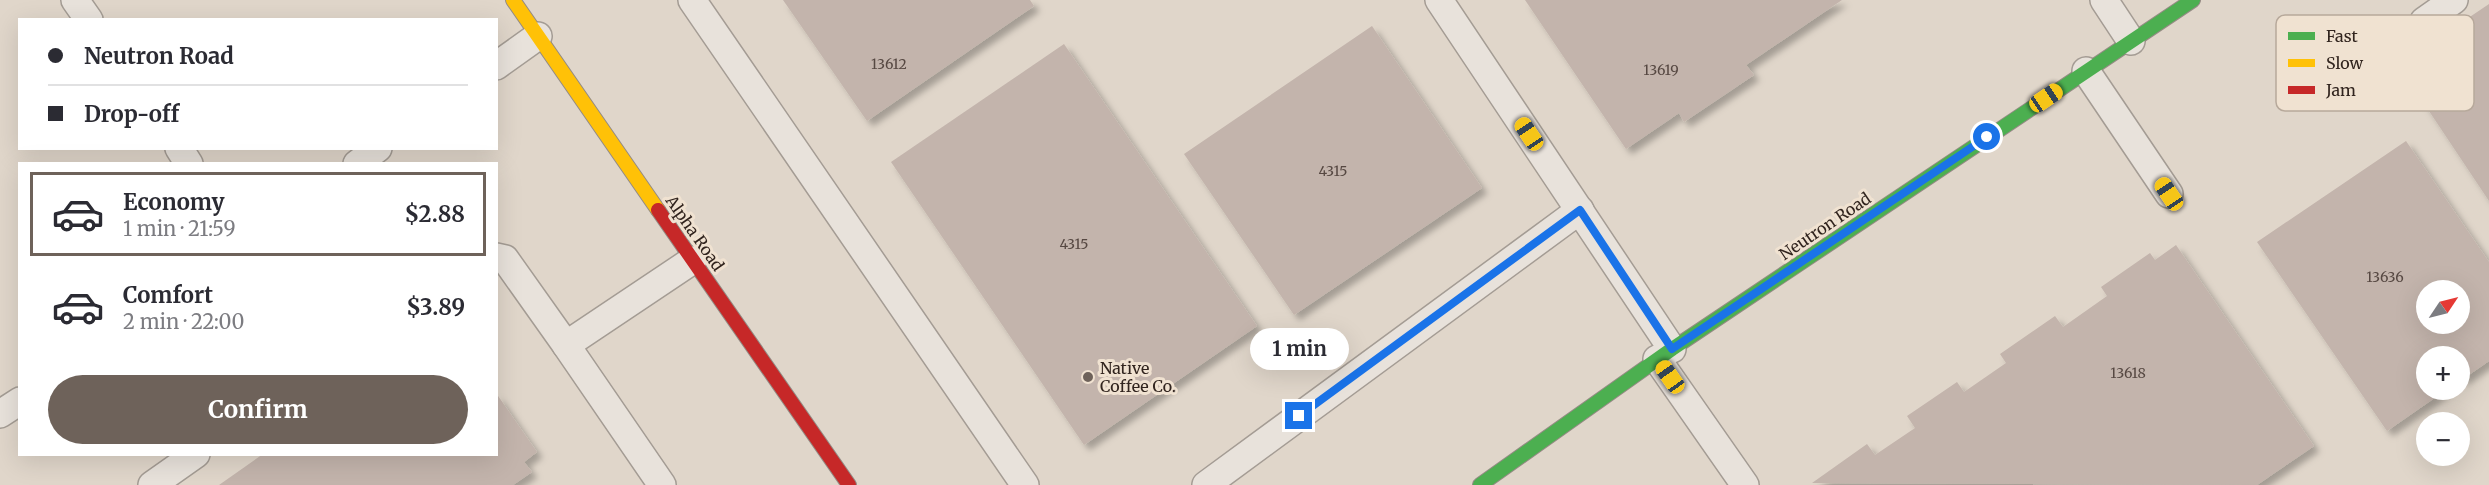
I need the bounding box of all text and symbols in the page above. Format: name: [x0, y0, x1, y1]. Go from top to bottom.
legend: [2276, 15, 2474, 111]
text: Fast: [2326, 26, 2359, 46]
text: Neutron Road: [84, 42, 234, 70]
text: Slow: [2326, 53, 2364, 73]
house number: 13612: [871, 55, 907, 73]
house number: 13619: [1643, 61, 1679, 79]
car: [2026, 80, 2066, 116]
text: Jam: [2325, 80, 2356, 100]
text: Drop-off: [84, 100, 179, 128]
car: [1511, 114, 1547, 154]
route start: [1973, 123, 2000, 150]
house number: 4315: [1319, 162, 1347, 180]
car: [2151, 174, 2187, 214]
icon: car: [51, 187, 105, 241]
text: Economy: [123, 188, 224, 216]
street label: Neutron Road: [1775, 188, 1875, 264]
street label: Alpha Road: [661, 191, 729, 275]
text: $2.88: [405, 200, 465, 228]
text: 1 min · 21:59: [123, 216, 236, 241]
house number: 4315: [1060, 235, 1088, 253]
house number: 13636: [2366, 268, 2404, 286]
icon: car: [51, 280, 105, 334]
north arrow: [2416, 280, 2470, 334]
map controls: [2416, 280, 2470, 466]
text: Comfort: [123, 281, 213, 309]
text: $3.89: [406, 293, 465, 321]
text: 2 min · 22:00: [123, 309, 244, 334]
callout: 1 min: [1250, 329, 1348, 371]
text: 1 min: [1272, 336, 1327, 361]
button: +: [2416, 346, 2470, 400]
car: [1652, 357, 1688, 397]
place label: Native Coffee Co.: [1100, 358, 1176, 396]
house number: 13618: [2110, 364, 2146, 382]
marker: Native Coffee Co.: [1081, 370, 1095, 384]
button: Confirm: [48, 375, 468, 444]
route end: [1285, 402, 1312, 429]
button: −: [2416, 412, 2470, 466]

